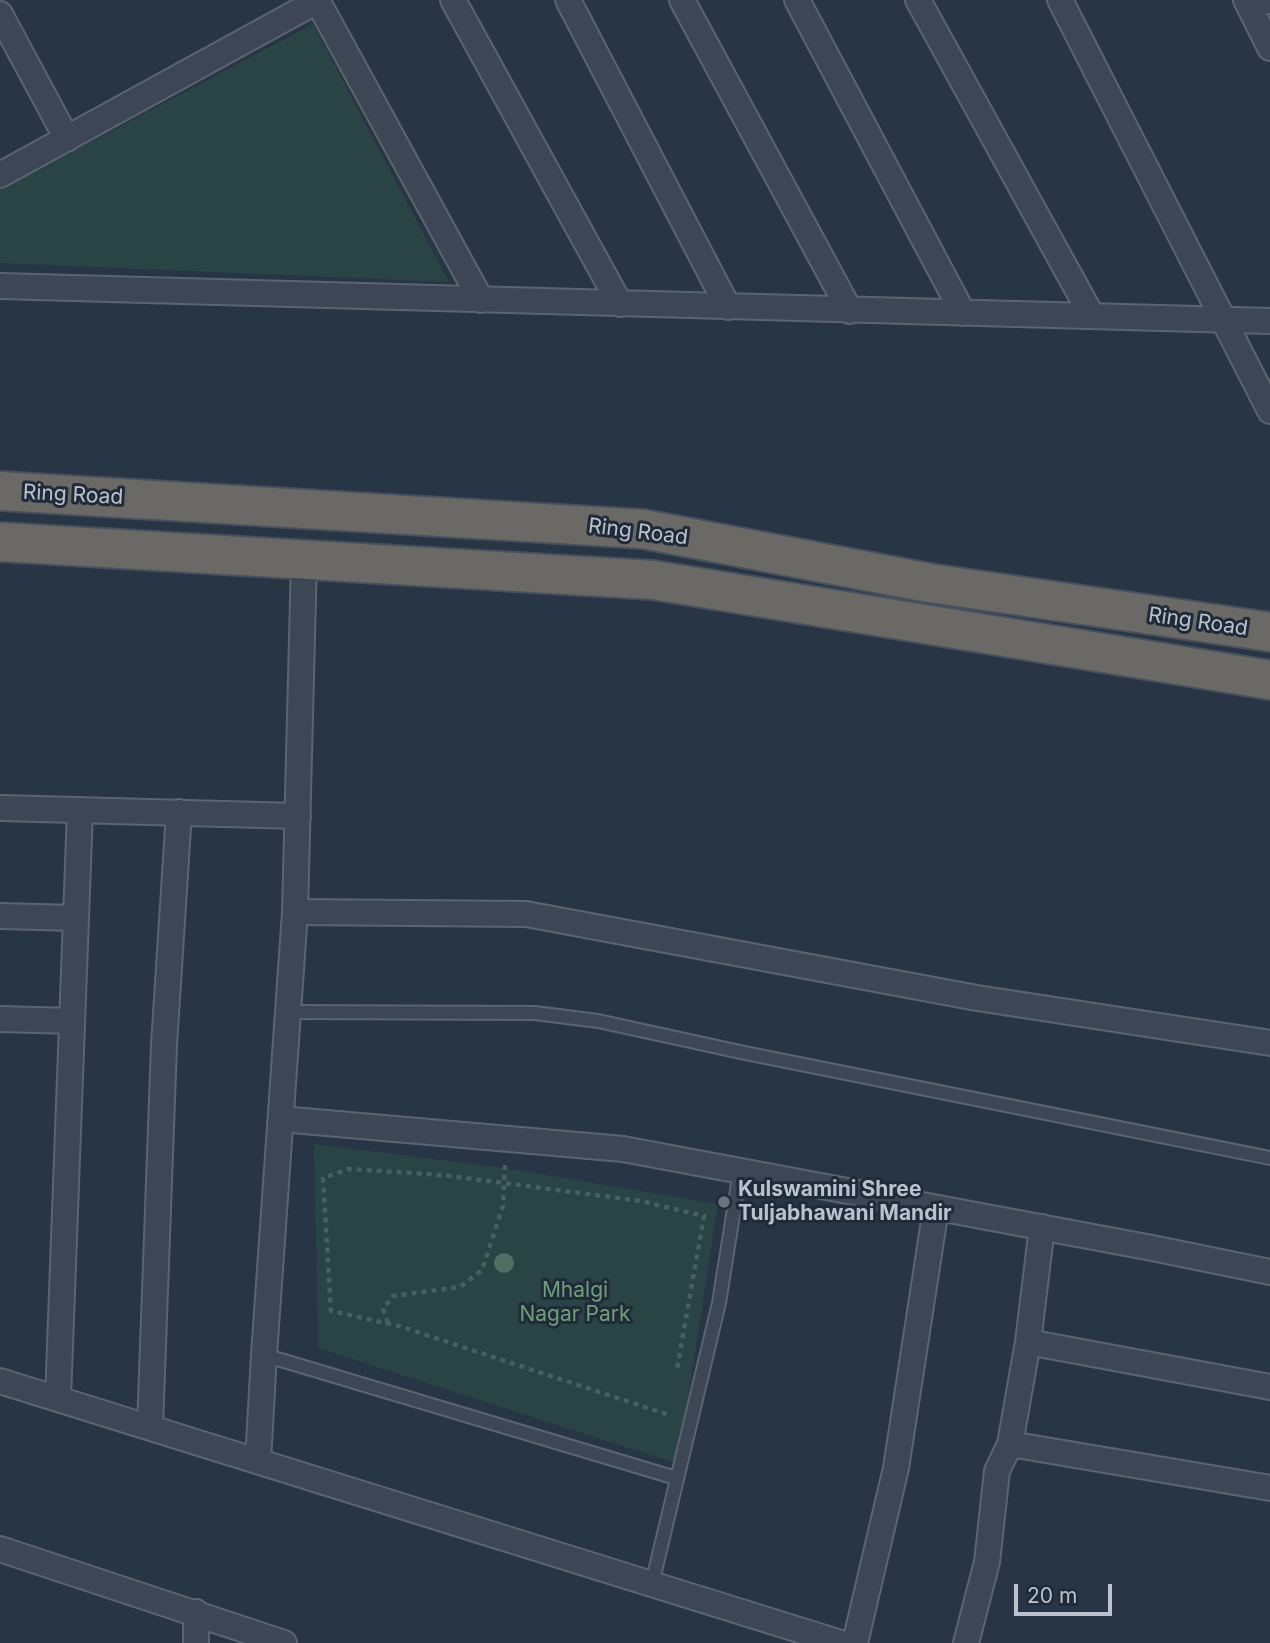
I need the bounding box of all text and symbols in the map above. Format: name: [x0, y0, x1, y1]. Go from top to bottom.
street label: Ring Road: [22, 480, 124, 510]
street label: Ring Road: [587, 513, 689, 551]
street label: Ring Road: [1147, 603, 1249, 641]
place label: Kulswamini Shree Tuljabhawani Mandir: [738, 1177, 952, 1227]
marker: Kulswamini Shree Tuljabhawani Mandir: [716, 1194, 732, 1210]
park label: Mhalgi Nagar Park: [519, 1278, 631, 1328]
scale bar: [1018, 1570, 1116, 1614]
text: 20 m: [1027, 1583, 1077, 1608]

